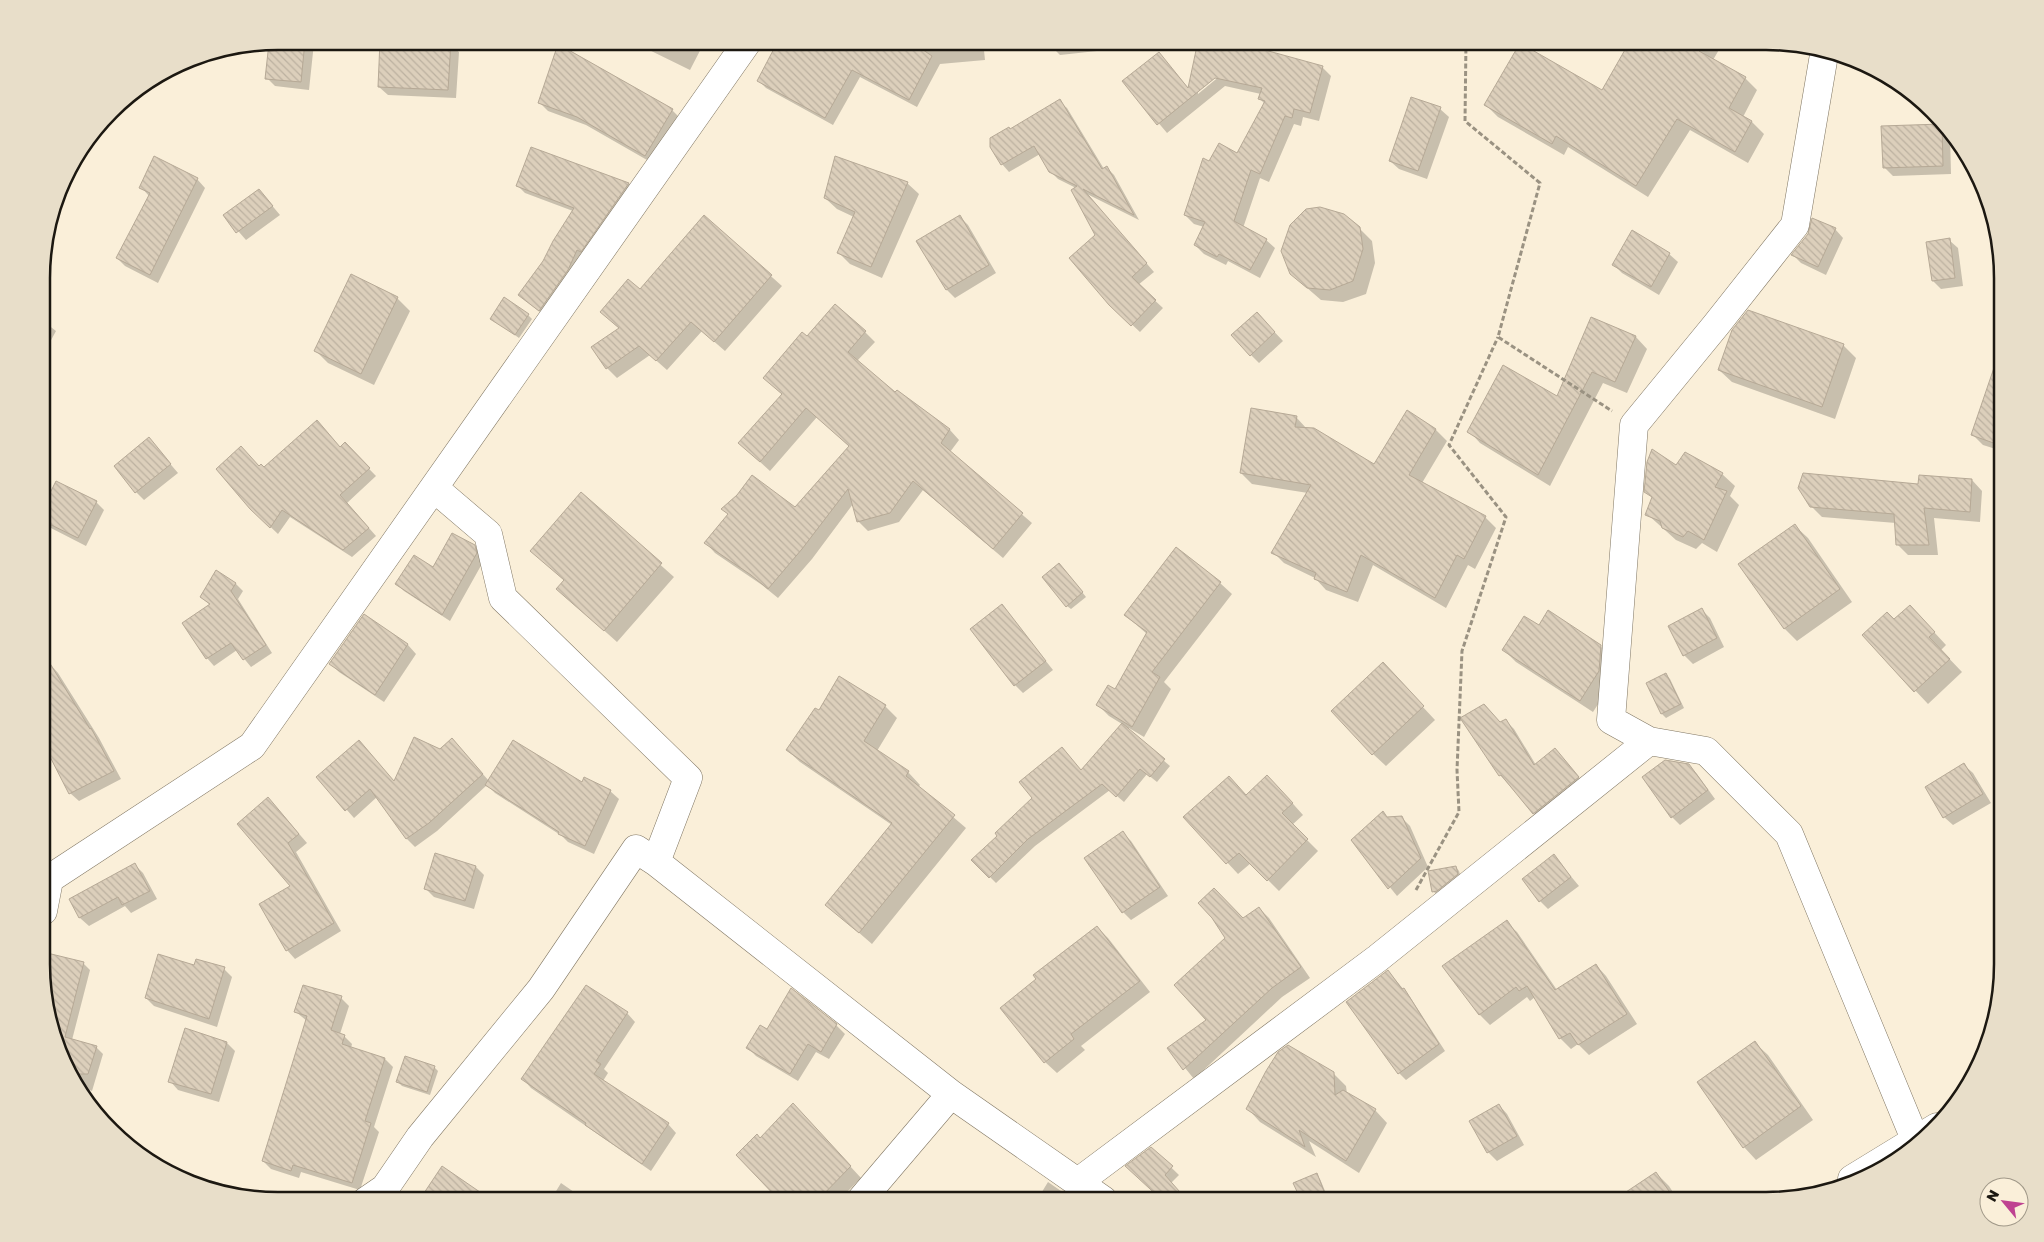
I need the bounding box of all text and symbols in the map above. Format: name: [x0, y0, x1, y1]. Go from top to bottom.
north arrow: [1979, 1177, 2029, 1227]
text: N: [1982, 1187, 2002, 1204]

